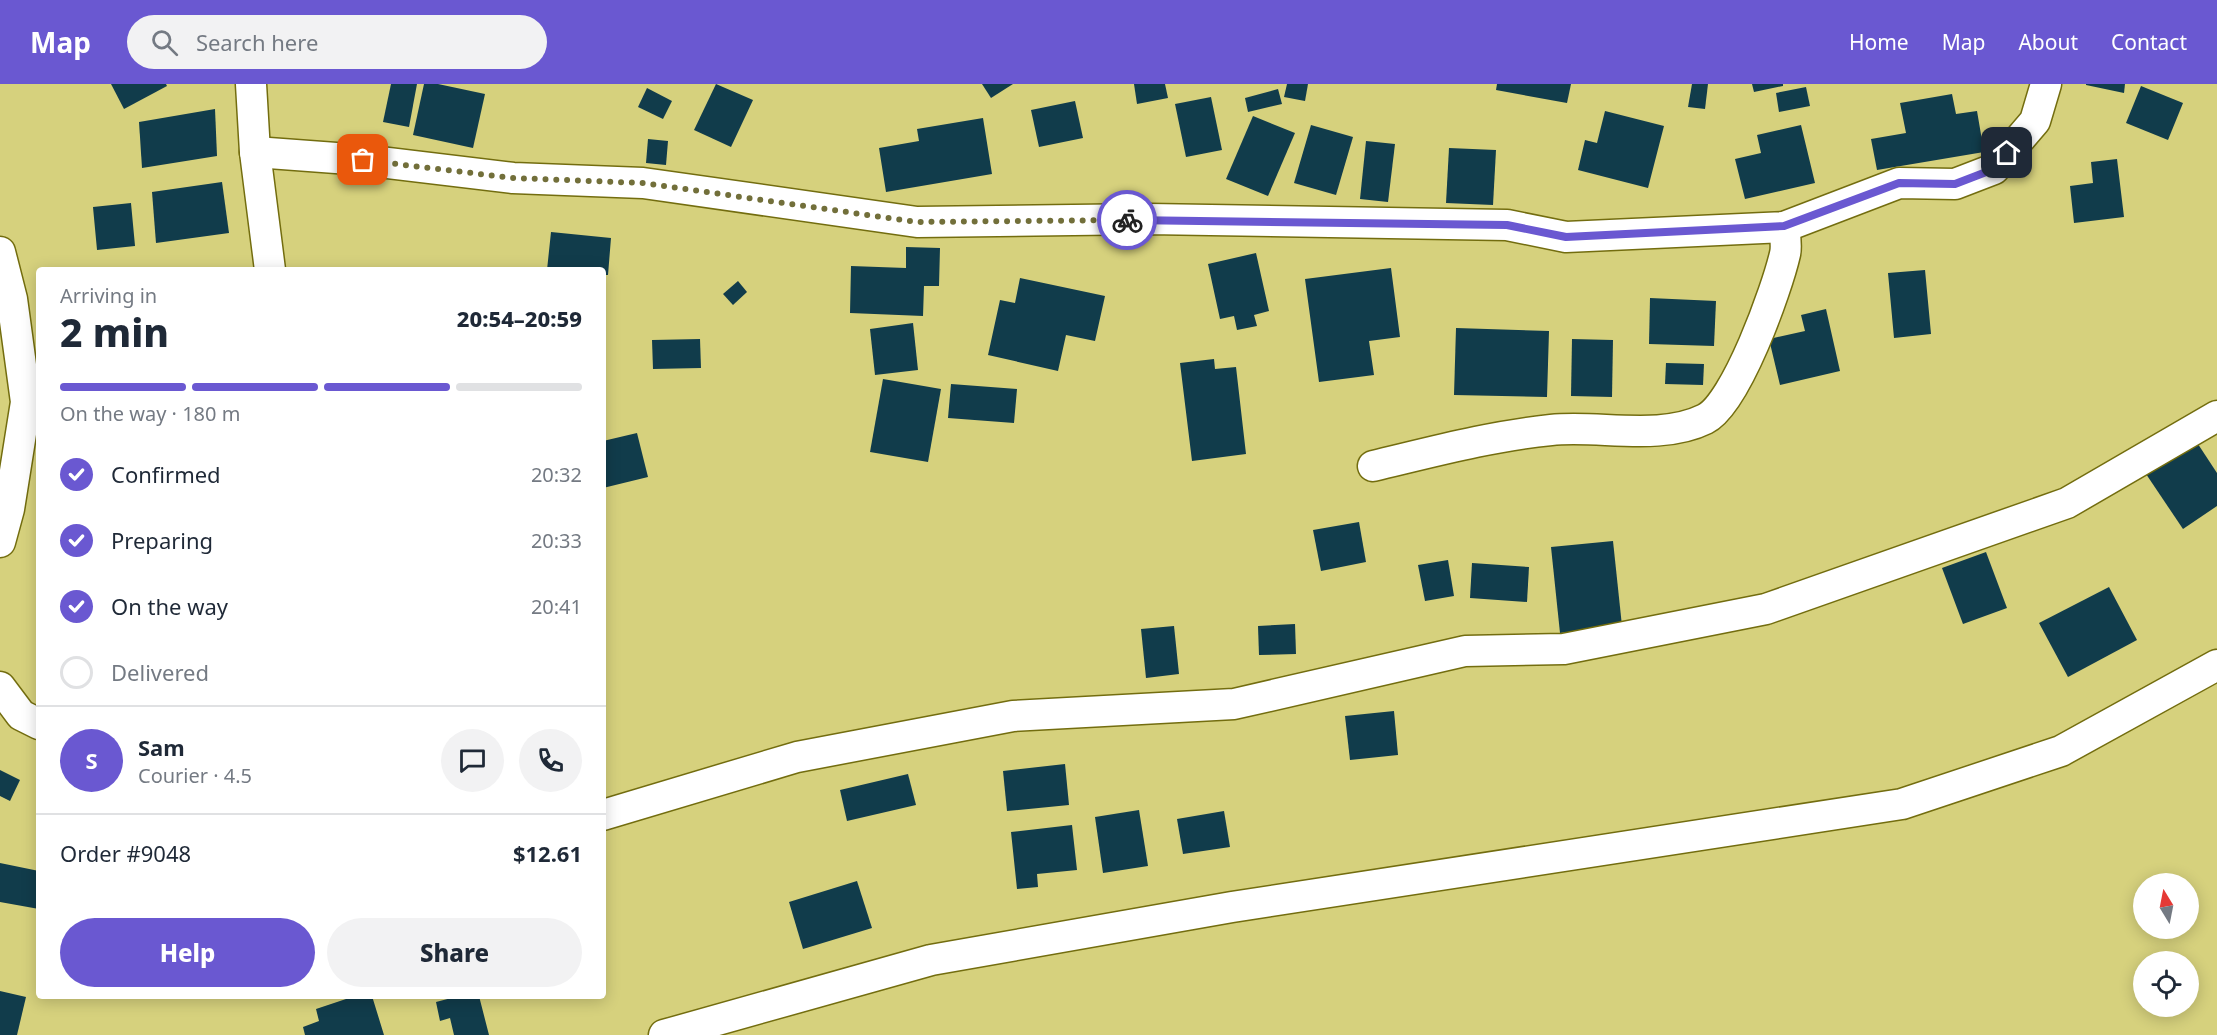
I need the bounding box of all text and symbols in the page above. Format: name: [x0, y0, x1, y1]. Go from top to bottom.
search box: [127, 15, 547, 69]
text: Map: [30, 23, 91, 61]
icon: search: [148, 26, 181, 59]
text: Search here: [196, 27, 318, 57]
text: Home: [1849, 28, 1909, 56]
text: Map: [1942, 28, 1985, 56]
text: About: [2018, 28, 2078, 56]
text: Contact: [2111, 28, 2187, 56]
pin: [1981, 127, 2032, 178]
pin: [337, 134, 388, 185]
icon: home: [1990, 136, 2023, 169]
icon: bag: [346, 143, 379, 176]
courier: [1097, 190, 1157, 250]
icon: bike: [1111, 204, 1144, 237]
text: Arriving in: [60, 282, 157, 309]
text: 20:54–20:59: [457, 303, 582, 333]
text: 2 min: [60, 305, 169, 358]
text: On the way · 180 m: [60, 400, 240, 427]
icon: check: [60, 458, 93, 491]
text: Confirmed: [111, 459, 221, 489]
text: 20:32: [531, 461, 582, 488]
icon: check: [60, 524, 93, 557]
text: Preparing: [111, 525, 213, 555]
text: 20:33: [531, 527, 582, 554]
icon: check: [60, 590, 93, 623]
text: On the way: [111, 591, 228, 621]
text: 20:41: [531, 593, 582, 620]
text: Delivered: [111, 657, 209, 687]
button: chat: [441, 729, 504, 792]
button: phone: [519, 729, 582, 792]
text: Sam: [138, 732, 185, 762]
text: S: [85, 745, 98, 775]
text: Courier · 4.5: [138, 762, 252, 789]
text: Order #9048: [60, 838, 191, 868]
text: $12.61: [513, 838, 582, 868]
north arrow: [2133, 873, 2199, 939]
map controls: [2133, 873, 2199, 1017]
button: Help: [60, 918, 315, 987]
button: Share: [327, 918, 582, 987]
button: locate: [2133, 951, 2199, 1017]

